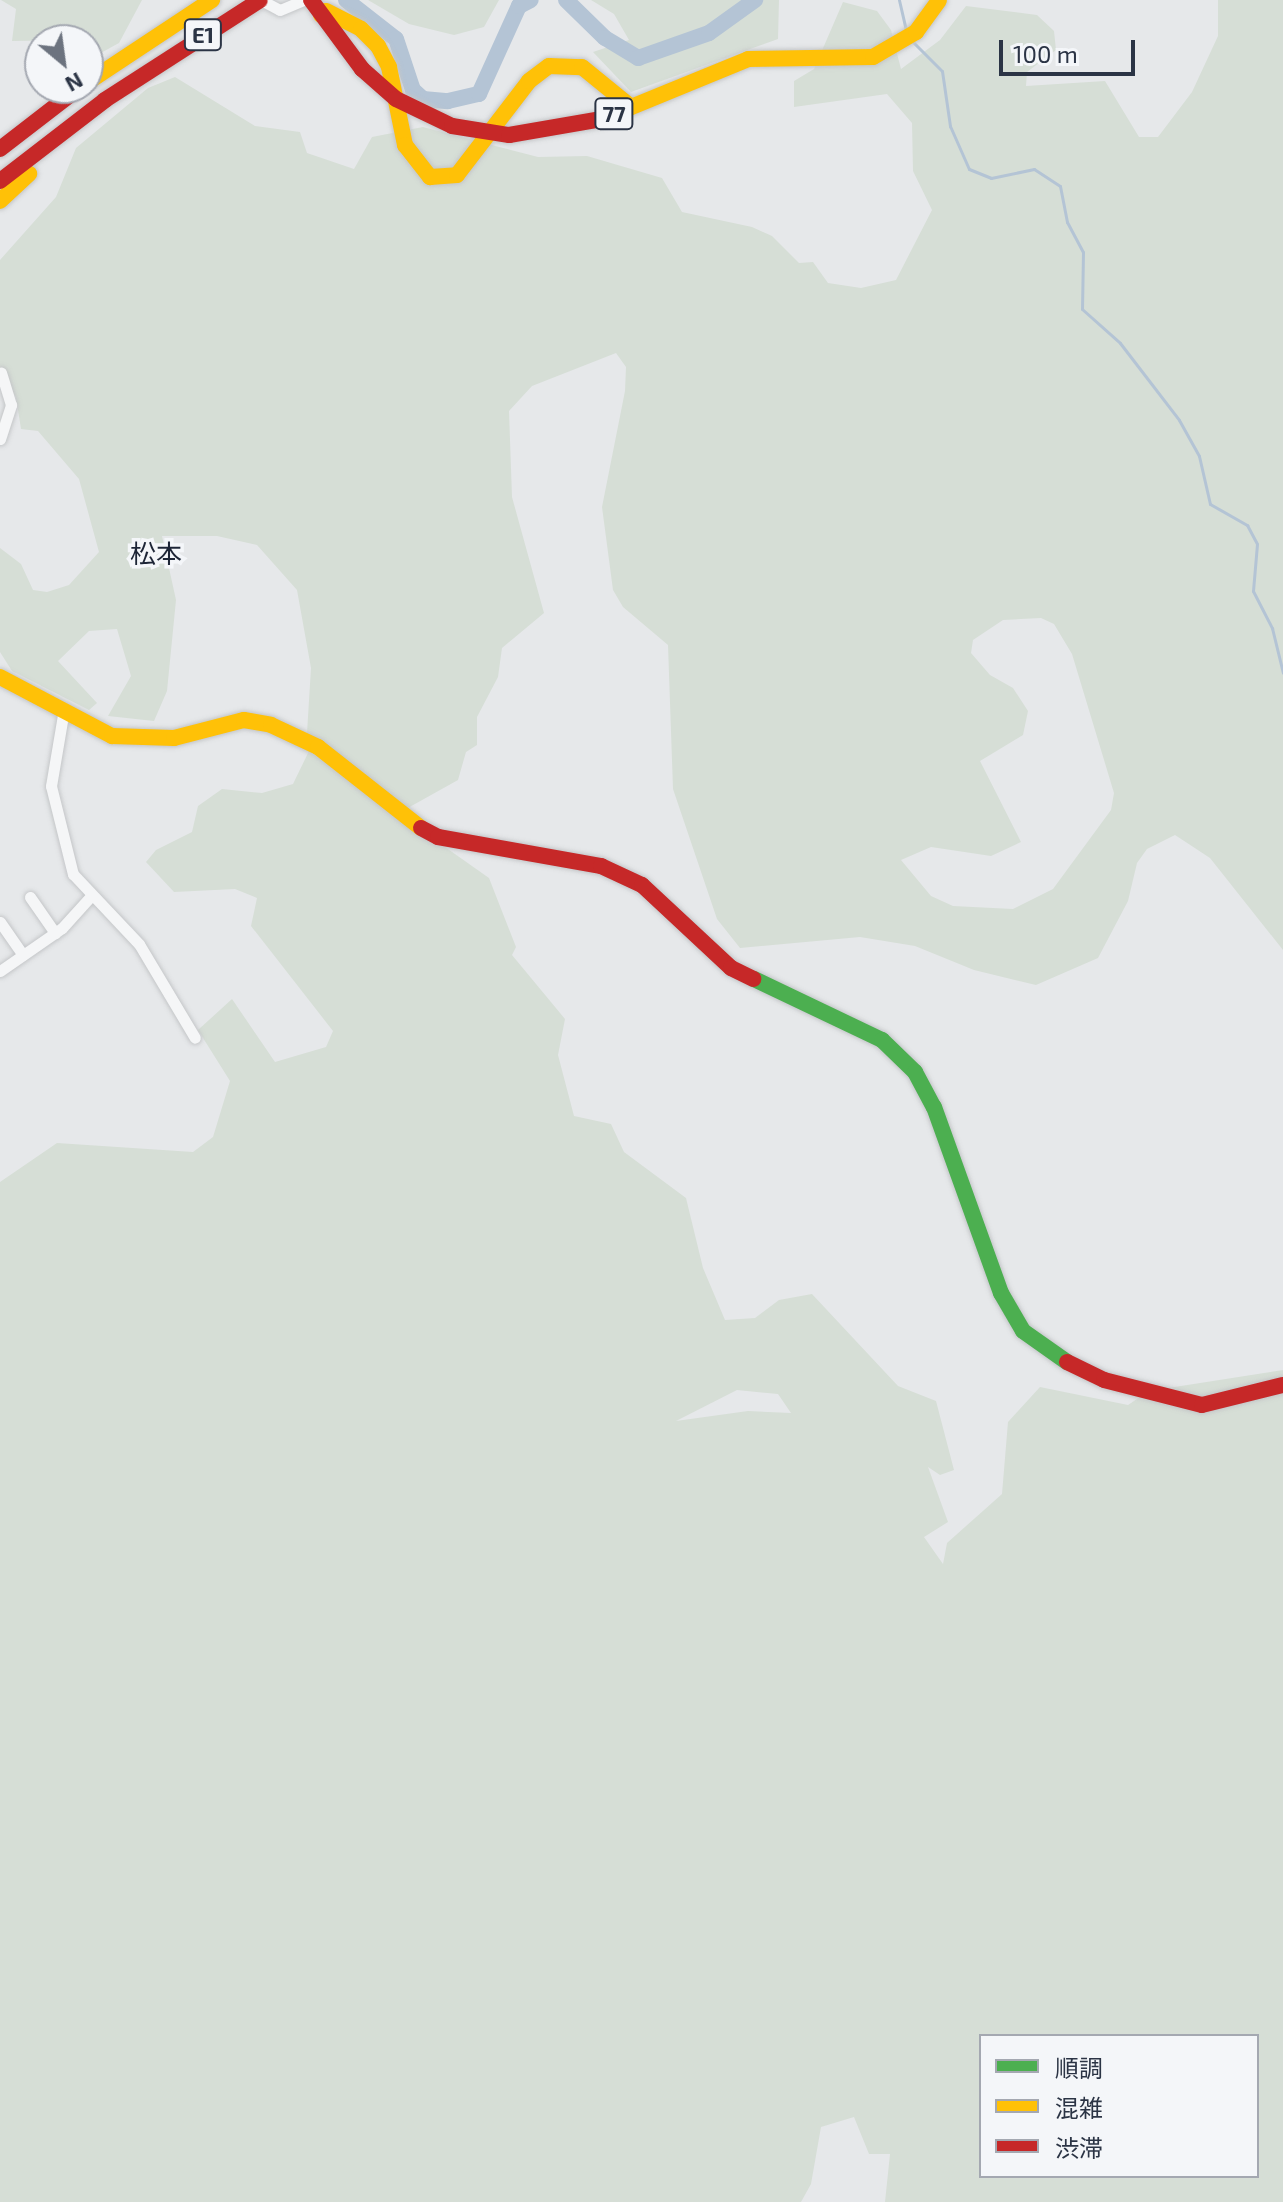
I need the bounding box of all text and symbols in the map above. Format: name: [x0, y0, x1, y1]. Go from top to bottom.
road number: E1: [183, 17, 223, 53]
north arrow: [24, 24, 104, 104]
scale bar: [1003, 24, 1139, 74]
text: 100 m: [1013, 39, 1078, 68]
text: N: [61, 68, 88, 98]
road number: 77: [594, 96, 634, 132]
district label: 松本: [130, 537, 182, 569]
legend: [979, 2034, 1259, 2178]
text: 順調: [1055, 2053, 1103, 2082]
text: 混雑: [1055, 2093, 1103, 2122]
text: 渋滞: [1055, 2133, 1103, 2162]

